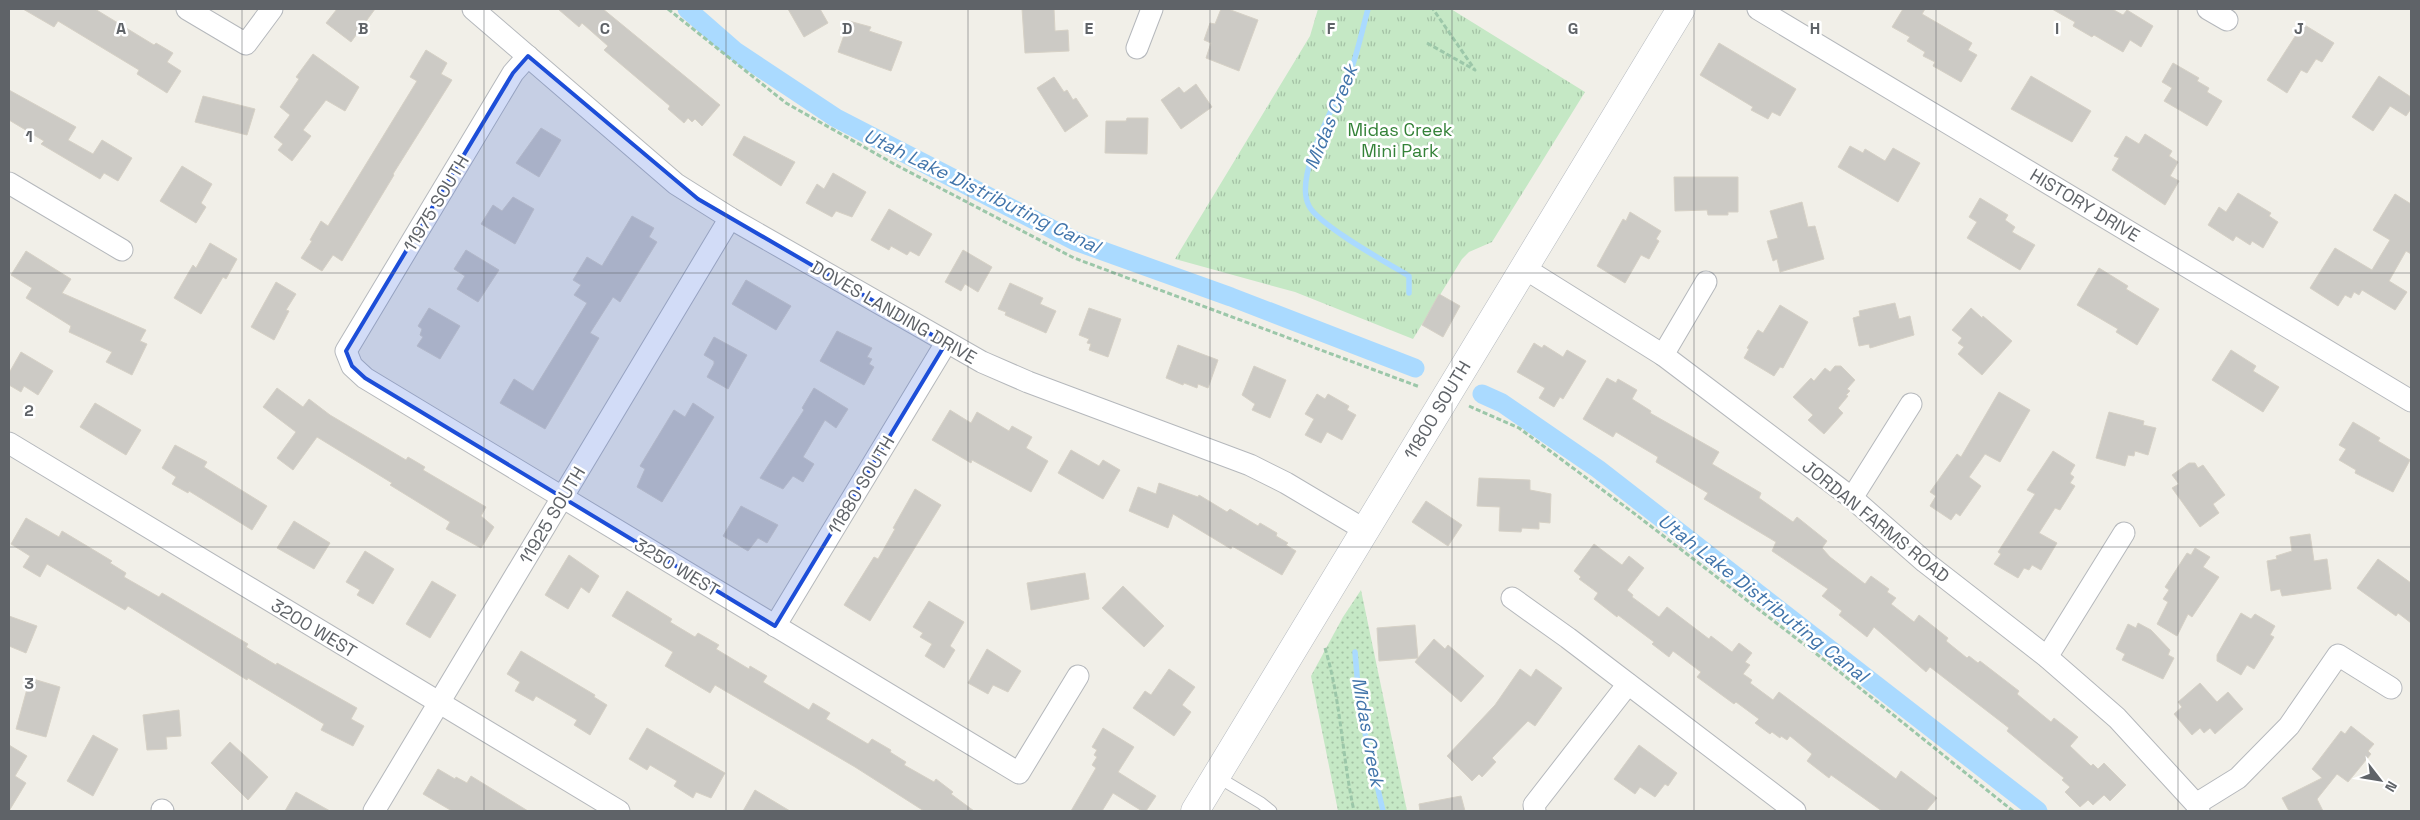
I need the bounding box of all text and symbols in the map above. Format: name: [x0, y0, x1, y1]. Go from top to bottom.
text: A: [116, 18, 126, 39]
text: B: [358, 18, 368, 39]
text: C: [600, 18, 610, 39]
text: D: [842, 18, 852, 39]
text: E: [1085, 18, 1094, 39]
text: F: [1327, 18, 1336, 39]
text: G: [1568, 18, 1578, 39]
text: H: [1810, 18, 1820, 39]
text: I: [2055, 18, 2059, 39]
text: J: [2294, 18, 2304, 39]
water label: Midas Creek: [1299, 58, 1364, 173]
park label: Midas Creek Mini Park: [1348, 118, 1453, 162]
water label: Utah Lake Distributing Canal: [860, 123, 1106, 260]
text: 1: [25, 126, 33, 147]
street label: 11975 SOUTH: [398, 150, 474, 256]
street label: HISTORY DRIVE: [2026, 163, 2144, 247]
street label: DOVES LANDING DRIVE: [807, 255, 981, 369]
street label: 11800 SOUTH: [1398, 356, 1476, 464]
text: 2: [24, 400, 34, 421]
street label: 11880 SOUTH: [823, 431, 899, 539]
street label: JORDAN FARMS ROAD: [1798, 455, 1954, 587]
street label: 11925 SOUTH: [514, 462, 590, 568]
water label: Utah Lake Distributing Canal: [1653, 508, 1875, 689]
street label: 3250 WEST: [630, 533, 724, 602]
street label: 3200 WEST: [267, 593, 362, 663]
text: 3: [24, 673, 34, 694]
water label: Midas Creek: [1346, 675, 1390, 791]
north arrow: [2355, 755, 2405, 805]
text: N: [2381, 778, 2401, 795]

